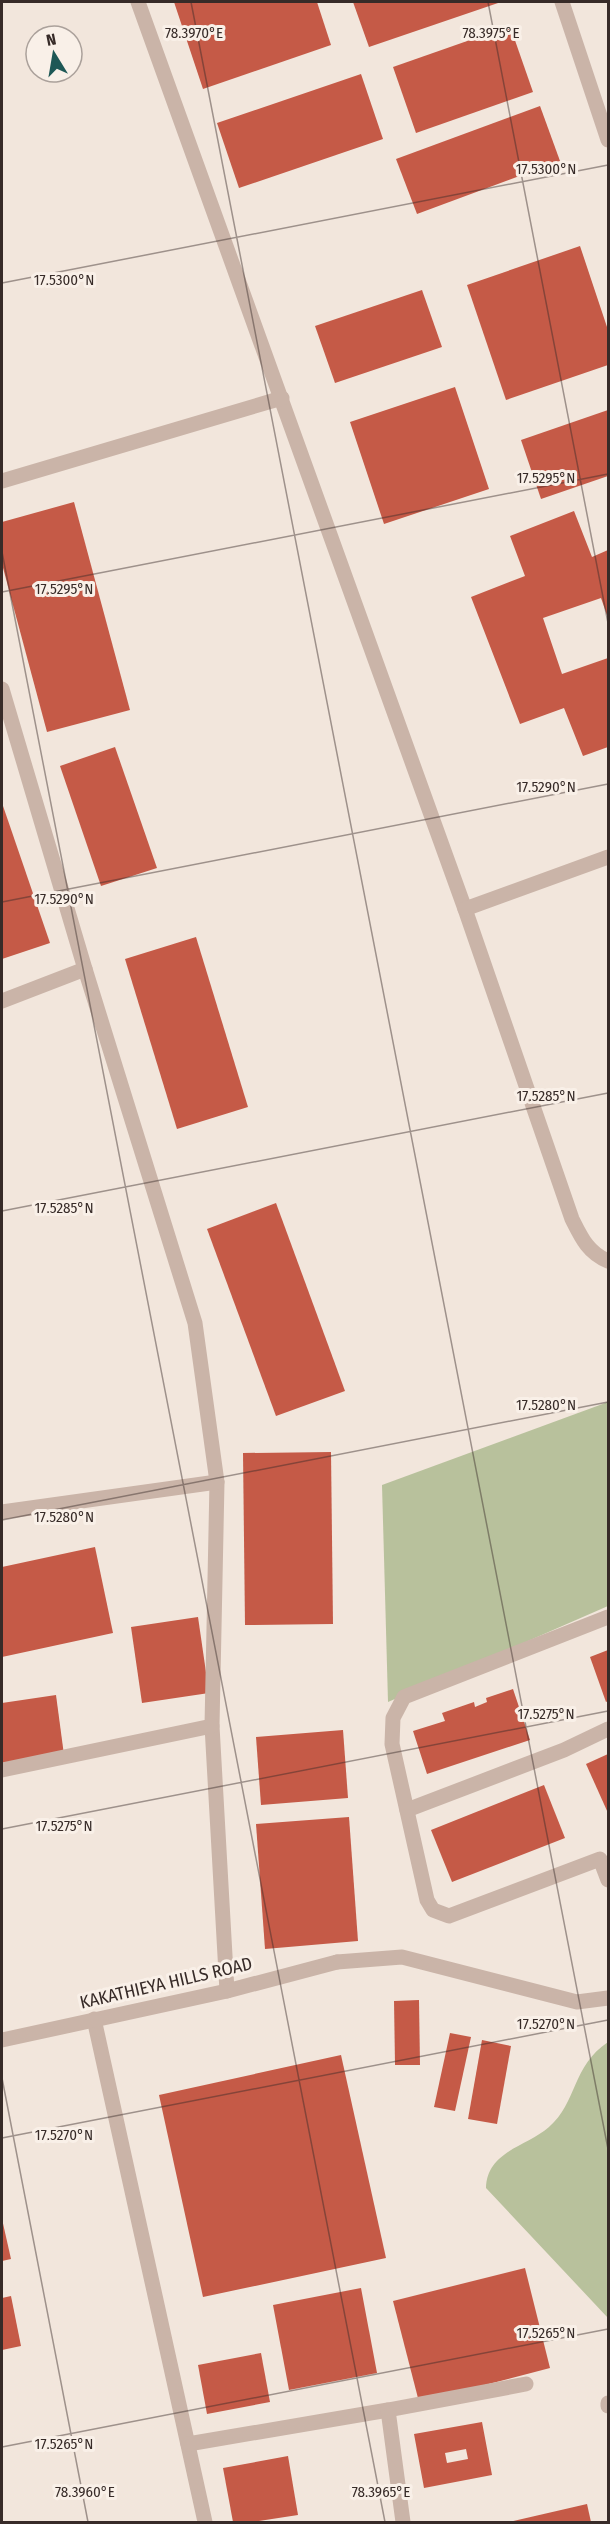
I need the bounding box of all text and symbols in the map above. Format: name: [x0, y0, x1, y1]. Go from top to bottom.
north arrow: [24, 24, 84, 84]
text: 78.3970°E: [165, 24, 223, 42]
text: 78.3975°E: [463, 24, 519, 42]
text: N: [45, 30, 58, 50]
text: 17.5300°N: [516, 160, 576, 178]
text: 17.5300°N: [34, 271, 94, 289]
text: 17.5295°N: [517, 469, 575, 487]
text: 17.5295°N: [35, 580, 93, 598]
text: 17.5290°N: [516, 778, 576, 796]
text: 17.5290°N: [34, 890, 94, 908]
text: 17.5285°N: [517, 1087, 575, 1105]
text: 17.5285°N: [35, 1199, 93, 1217]
text: 17.5280°N: [516, 1396, 576, 1414]
text: 17.5280°N: [34, 1508, 94, 1526]
text: 17.5275°N: [517, 1705, 575, 1723]
text: 17.5275°N: [35, 1817, 93, 1835]
street label: KAKATHIEYA HILLS ROAD: [78, 1952, 254, 2014]
text: 17.5270°N: [517, 2015, 575, 2033]
text: 17.5270°N: [35, 2126, 93, 2144]
text: 17.5265°N: [517, 2324, 575, 2342]
text: 17.5265°N: [35, 2435, 93, 2453]
text: 78.3960°E: [55, 2483, 115, 2501]
text: 78.3965°E: [352, 2483, 410, 2501]

